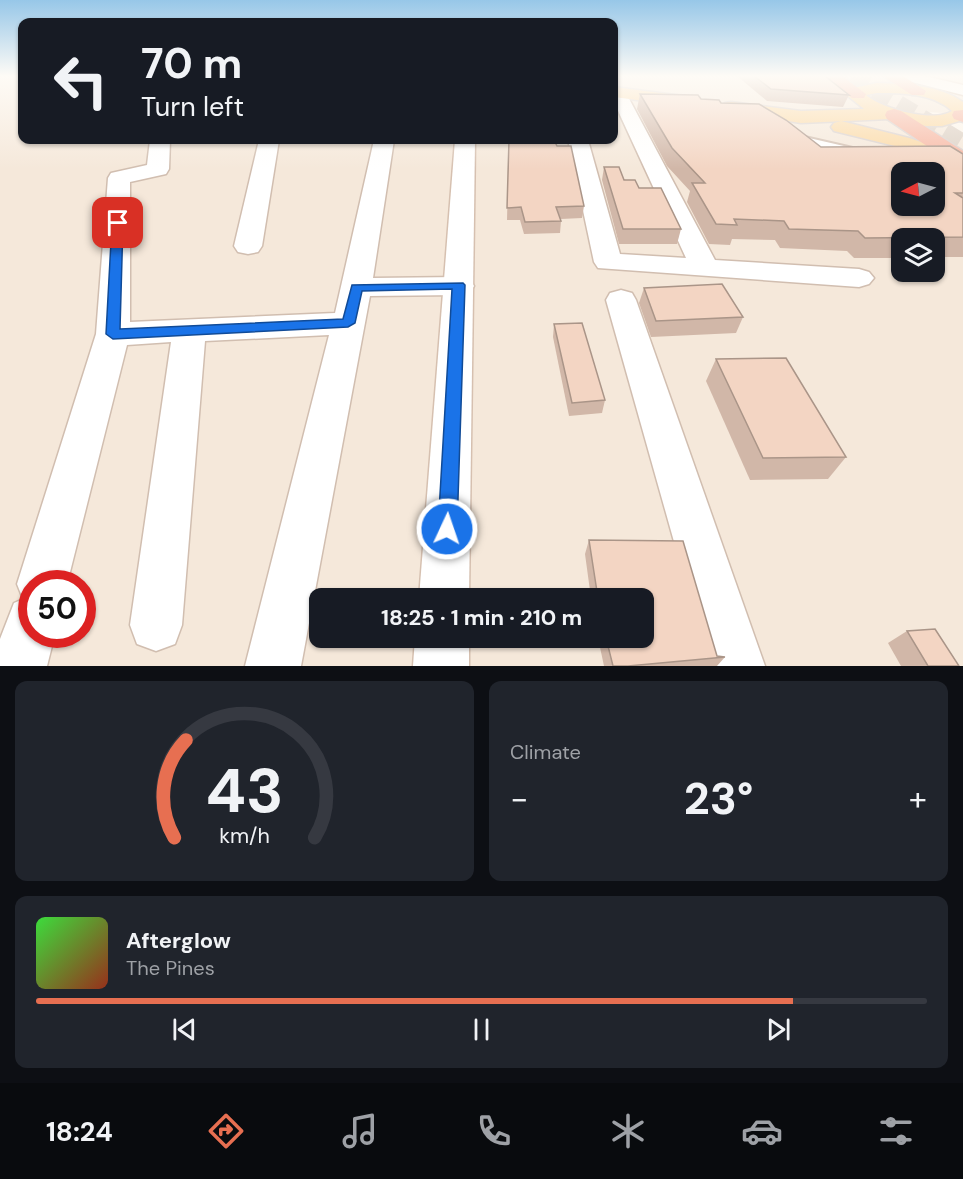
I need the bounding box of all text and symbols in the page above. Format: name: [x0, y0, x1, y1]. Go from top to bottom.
text: 70 m: [141, 36, 242, 91]
icon: left: [42, 42, 120, 120]
text: Turn left: [141, 89, 244, 124]
north arrow: [891, 162, 945, 216]
map controls: [891, 162, 945, 282]
pin: [92, 197, 143, 248]
icon: arrive: [101, 206, 134, 239]
button: layers: [891, 228, 945, 282]
position arrow: [415, 497, 479, 561]
speed limit sign: 50: [18, 570, 96, 648]
text: 18:25 · 1 min · 210 m: [381, 603, 582, 632]
text: Climate: [510, 739, 581, 765]
text: 43: [205, 750, 284, 831]
text: 23°: [684, 769, 753, 828]
text: −: [510, 777, 528, 820]
text: +: [909, 777, 927, 820]
text: km/h: [219, 822, 270, 850]
text: Afterglow: [126, 926, 231, 955]
text: The Pines: [126, 955, 215, 981]
icon: previous: [168, 1013, 201, 1046]
icon: pause: [465, 1013, 498, 1046]
icon: next: [762, 1013, 795, 1046]
icon: directions: [205, 1110, 247, 1152]
icon: music: [339, 1110, 381, 1152]
icon: phone: [473, 1110, 515, 1152]
icon: climate: [607, 1110, 649, 1152]
icon: car: [741, 1110, 783, 1152]
icon: filters: [875, 1110, 917, 1152]
text: 18:24: [46, 1114, 113, 1149]

